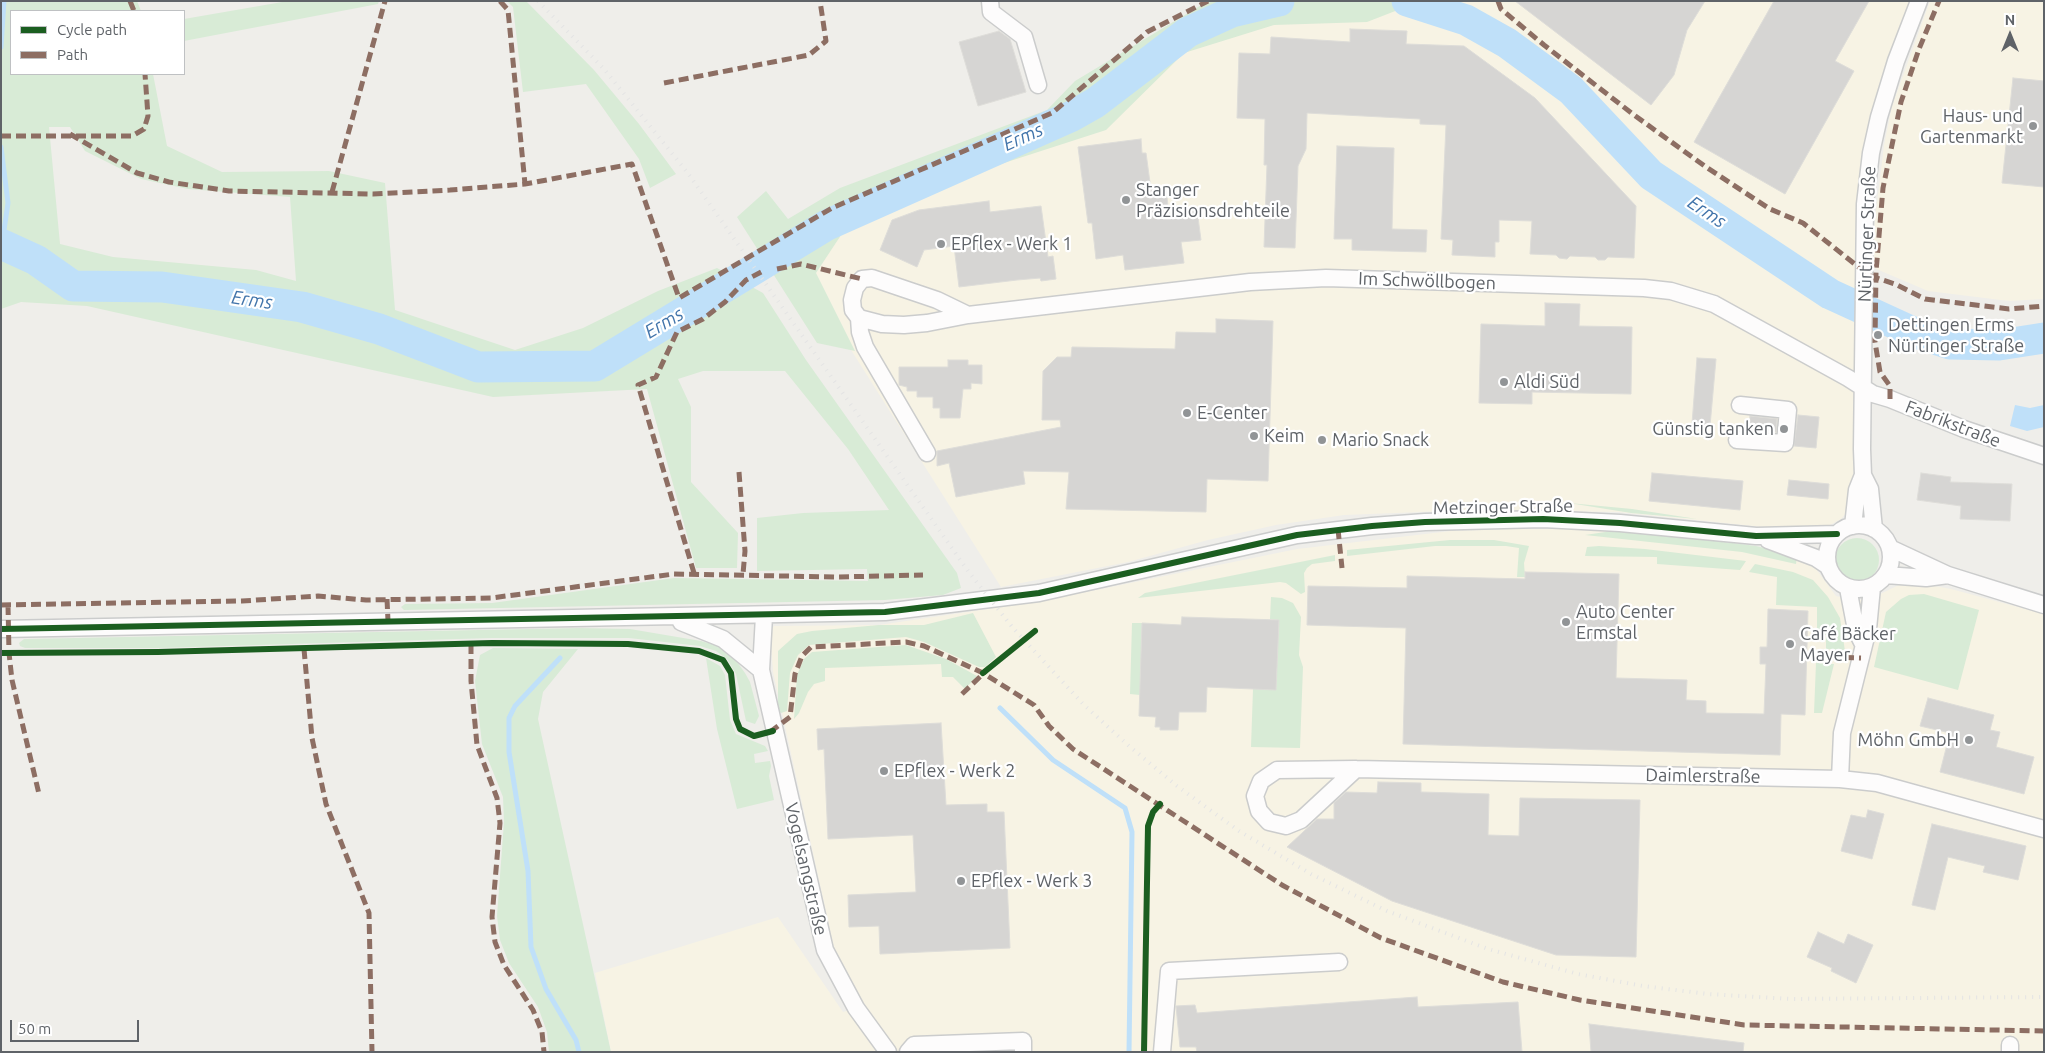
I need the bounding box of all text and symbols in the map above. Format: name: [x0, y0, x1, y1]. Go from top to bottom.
legend: [10, 10, 185, 75]
north arrow: [1985, 10, 2035, 60]
text: N: [2005, 12, 2015, 28]
text: Cycle path: [57, 21, 127, 38]
text: Path: [57, 46, 88, 63]
place label: Haus- und Gartenmarkt: [1920, 105, 2023, 148]
water label: Erms: [999, 118, 1047, 156]
marker: Haus- und Gartenmarkt: [2027, 120, 2039, 132]
street label: Nürtinger Straße: [1854, 166, 1880, 302]
place label: Stanger Präzisionsdrehteile: [1136, 179, 1290, 222]
water label: Erms: [1683, 191, 1731, 233]
marker: Stanger Präzisionsdrehteile: [1120, 194, 1132, 206]
place label: EPflex - Werk 1: [951, 233, 1072, 255]
marker: EPflex - Werk 1: [935, 238, 947, 250]
street label: Im Schwöllbogen: [1358, 268, 1496, 294]
water label: Erms: [230, 286, 274, 314]
water label: Erms: [640, 303, 688, 343]
place label: Dettingen Erms Nürtinger Straße: [1888, 314, 2024, 356]
marker: Dettingen Erms Nürtinger Straße: [1872, 329, 1884, 341]
place label: Aldi Süd: [1514, 371, 1580, 393]
marker: Aldi Süd: [1498, 376, 1510, 388]
street label: Fabrikstraße: [1902, 396, 2004, 452]
place label: E-Center: [1197, 402, 1267, 424]
marker: E-Center: [1181, 407, 1193, 419]
place label: Günstig tanken: [1652, 418, 1774, 440]
marker: Günstig tanken: [1778, 423, 1790, 435]
place label: Keim: [1264, 425, 1305, 447]
place label: Mario Snack: [1332, 429, 1429, 451]
marker: Keim: [1248, 430, 1260, 442]
marker: Mario Snack: [1316, 434, 1328, 446]
street label: Metzinger Straße: [1433, 495, 1573, 519]
place label: Auto Center Ermstal: [1576, 601, 1675, 644]
marker: Auto Center Ermstal: [1560, 616, 1572, 628]
place label: Café Bäcker Mayer: [1800, 623, 1896, 666]
marker: Café Bäcker Mayer: [1784, 638, 1796, 650]
place label: Möhn GmbH: [1858, 729, 1959, 751]
marker: Möhn GmbH: [1963, 734, 1975, 746]
place label: EPflex - Werk 2: [894, 760, 1015, 782]
street label: Daimlerstraße: [1645, 764, 1761, 788]
marker: EPflex - Werk 2: [878, 765, 890, 777]
street label: Vogelsangstraße: [780, 800, 832, 938]
place label: EPflex - Werk 3: [971, 870, 1092, 892]
marker: EPflex - Werk 3: [955, 875, 967, 887]
scale bar: [12, 1010, 141, 1042]
text: 50 m: [18, 1020, 51, 1037]

